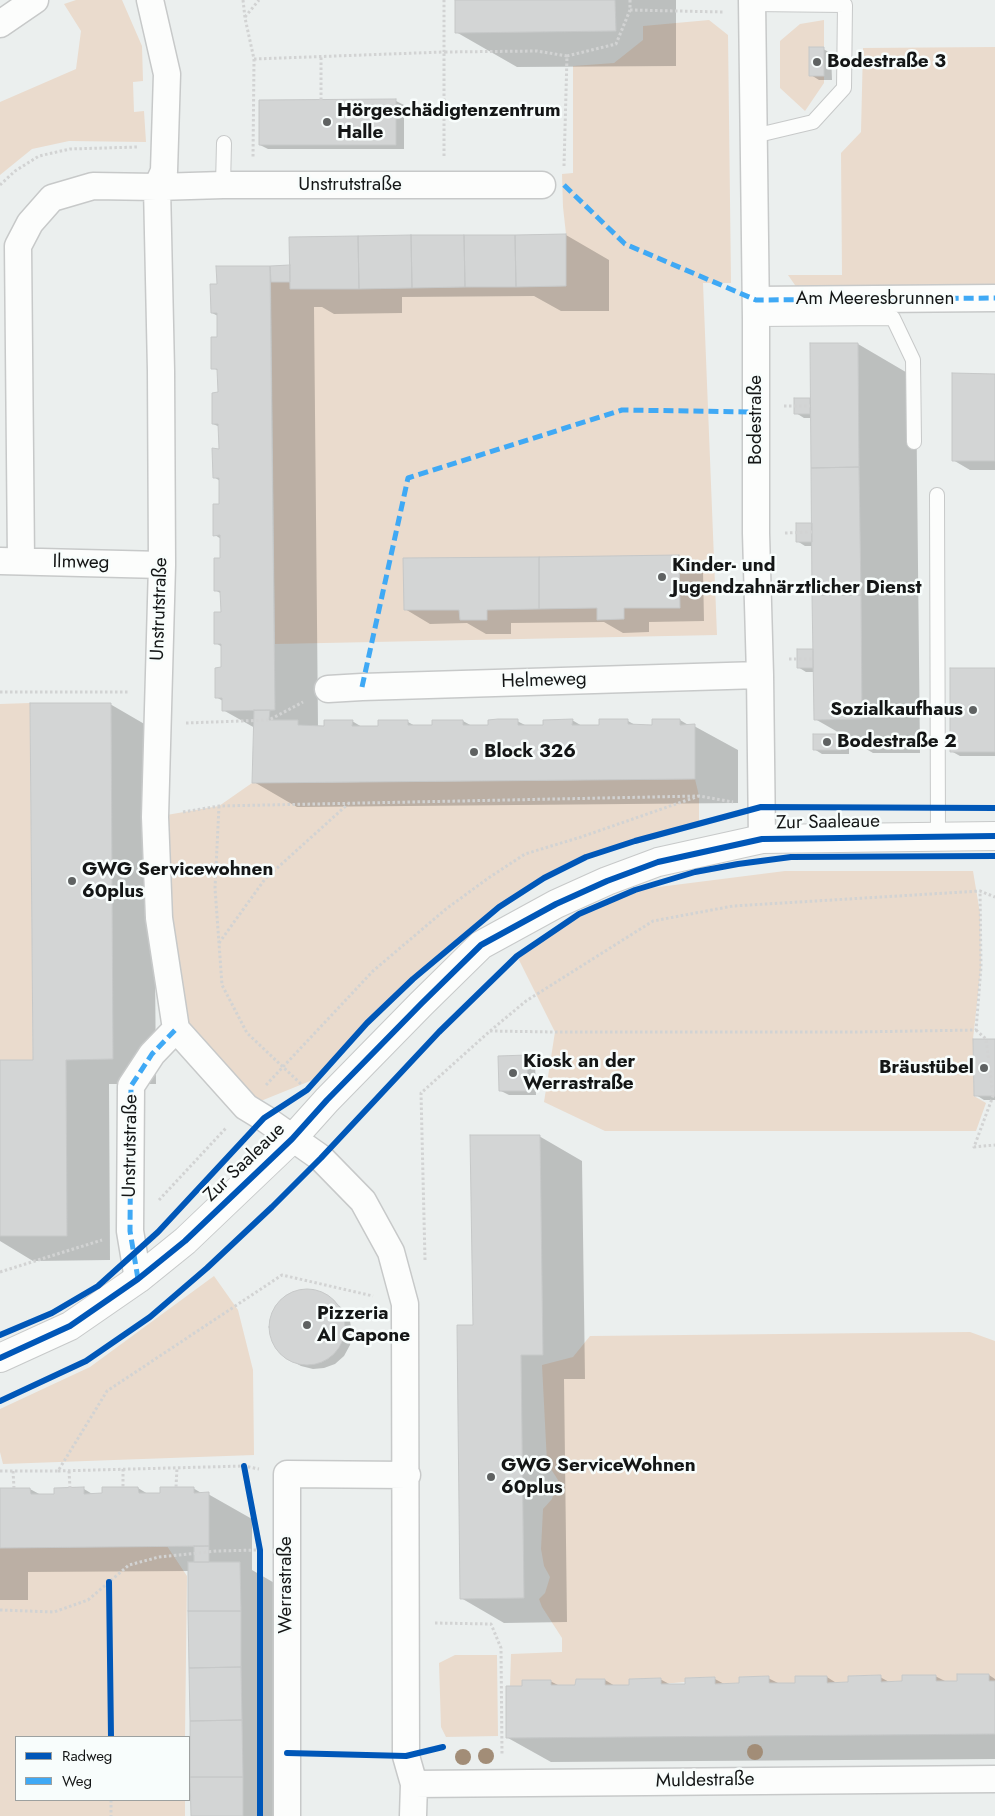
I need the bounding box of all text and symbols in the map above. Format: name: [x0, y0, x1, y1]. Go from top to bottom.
place label: Bodestraße 3: [827, 51, 946, 73]
marker: Bodestraße 3: [811, 56, 823, 68]
place label: Hörgeschädigtenzentrum Halle: [337, 100, 561, 144]
marker: Hörgeschädigtenzentrum Halle: [321, 116, 333, 128]
street label: Unstrutstraße: [298, 174, 402, 196]
street label: Am Meeresbrunnen: [796, 288, 954, 310]
street label: Bodestraße: [745, 375, 767, 465]
street label: Ilmweg: [52, 551, 110, 575]
place label: Kinder- und Jugendzahnärztlicher Dienst: [672, 555, 922, 599]
street label: Unstrutstraße: [147, 557, 173, 661]
marker: Kinder- und Jugendzahnärztlicher Dienst: [656, 571, 668, 583]
street label: Helmeweg: [501, 668, 587, 694]
place label: Sozialkaufhaus: [830, 699, 963, 721]
marker: Sozialkaufhaus: [967, 704, 979, 716]
place label: Bodestraße 2: [837, 731, 957, 753]
marker: Bodestraße 2: [821, 736, 833, 748]
place label: Block 326: [484, 741, 576, 763]
marker: Block 326: [468, 746, 480, 758]
street label: Zur Saaleaue: [776, 811, 880, 835]
place label: GWG Servicewohnen 60plus: [82, 859, 273, 903]
marker: GWG Servicewohnen 60plus: [66, 875, 78, 887]
place label: Kiosk an der Werrastraße: [523, 1051, 635, 1095]
place label: Bräustübel: [879, 1057, 974, 1079]
marker: Bräustübel: [978, 1062, 990, 1074]
marker: Kiosk an der Werrastraße: [507, 1067, 519, 1079]
street label: Unstrutstraße: [119, 1094, 143, 1198]
street label: Zur Saaleaue: [200, 1119, 290, 1207]
place label: Pizzeria Al Capone: [317, 1303, 410, 1347]
marker: Pizzeria Al Capone: [301, 1319, 313, 1331]
place label: GWG ServiceWohnen 60plus: [501, 1455, 696, 1499]
marker: GWG ServiceWohnen 60plus: [485, 1471, 497, 1483]
street label: Werrastraße: [275, 1536, 297, 1634]
legend: [15, 1736, 190, 1801]
text: Radweg: [62, 1745, 112, 1767]
street label: Muldestraße: [655, 1769, 755, 1793]
text: Weg: [62, 1770, 92, 1792]

